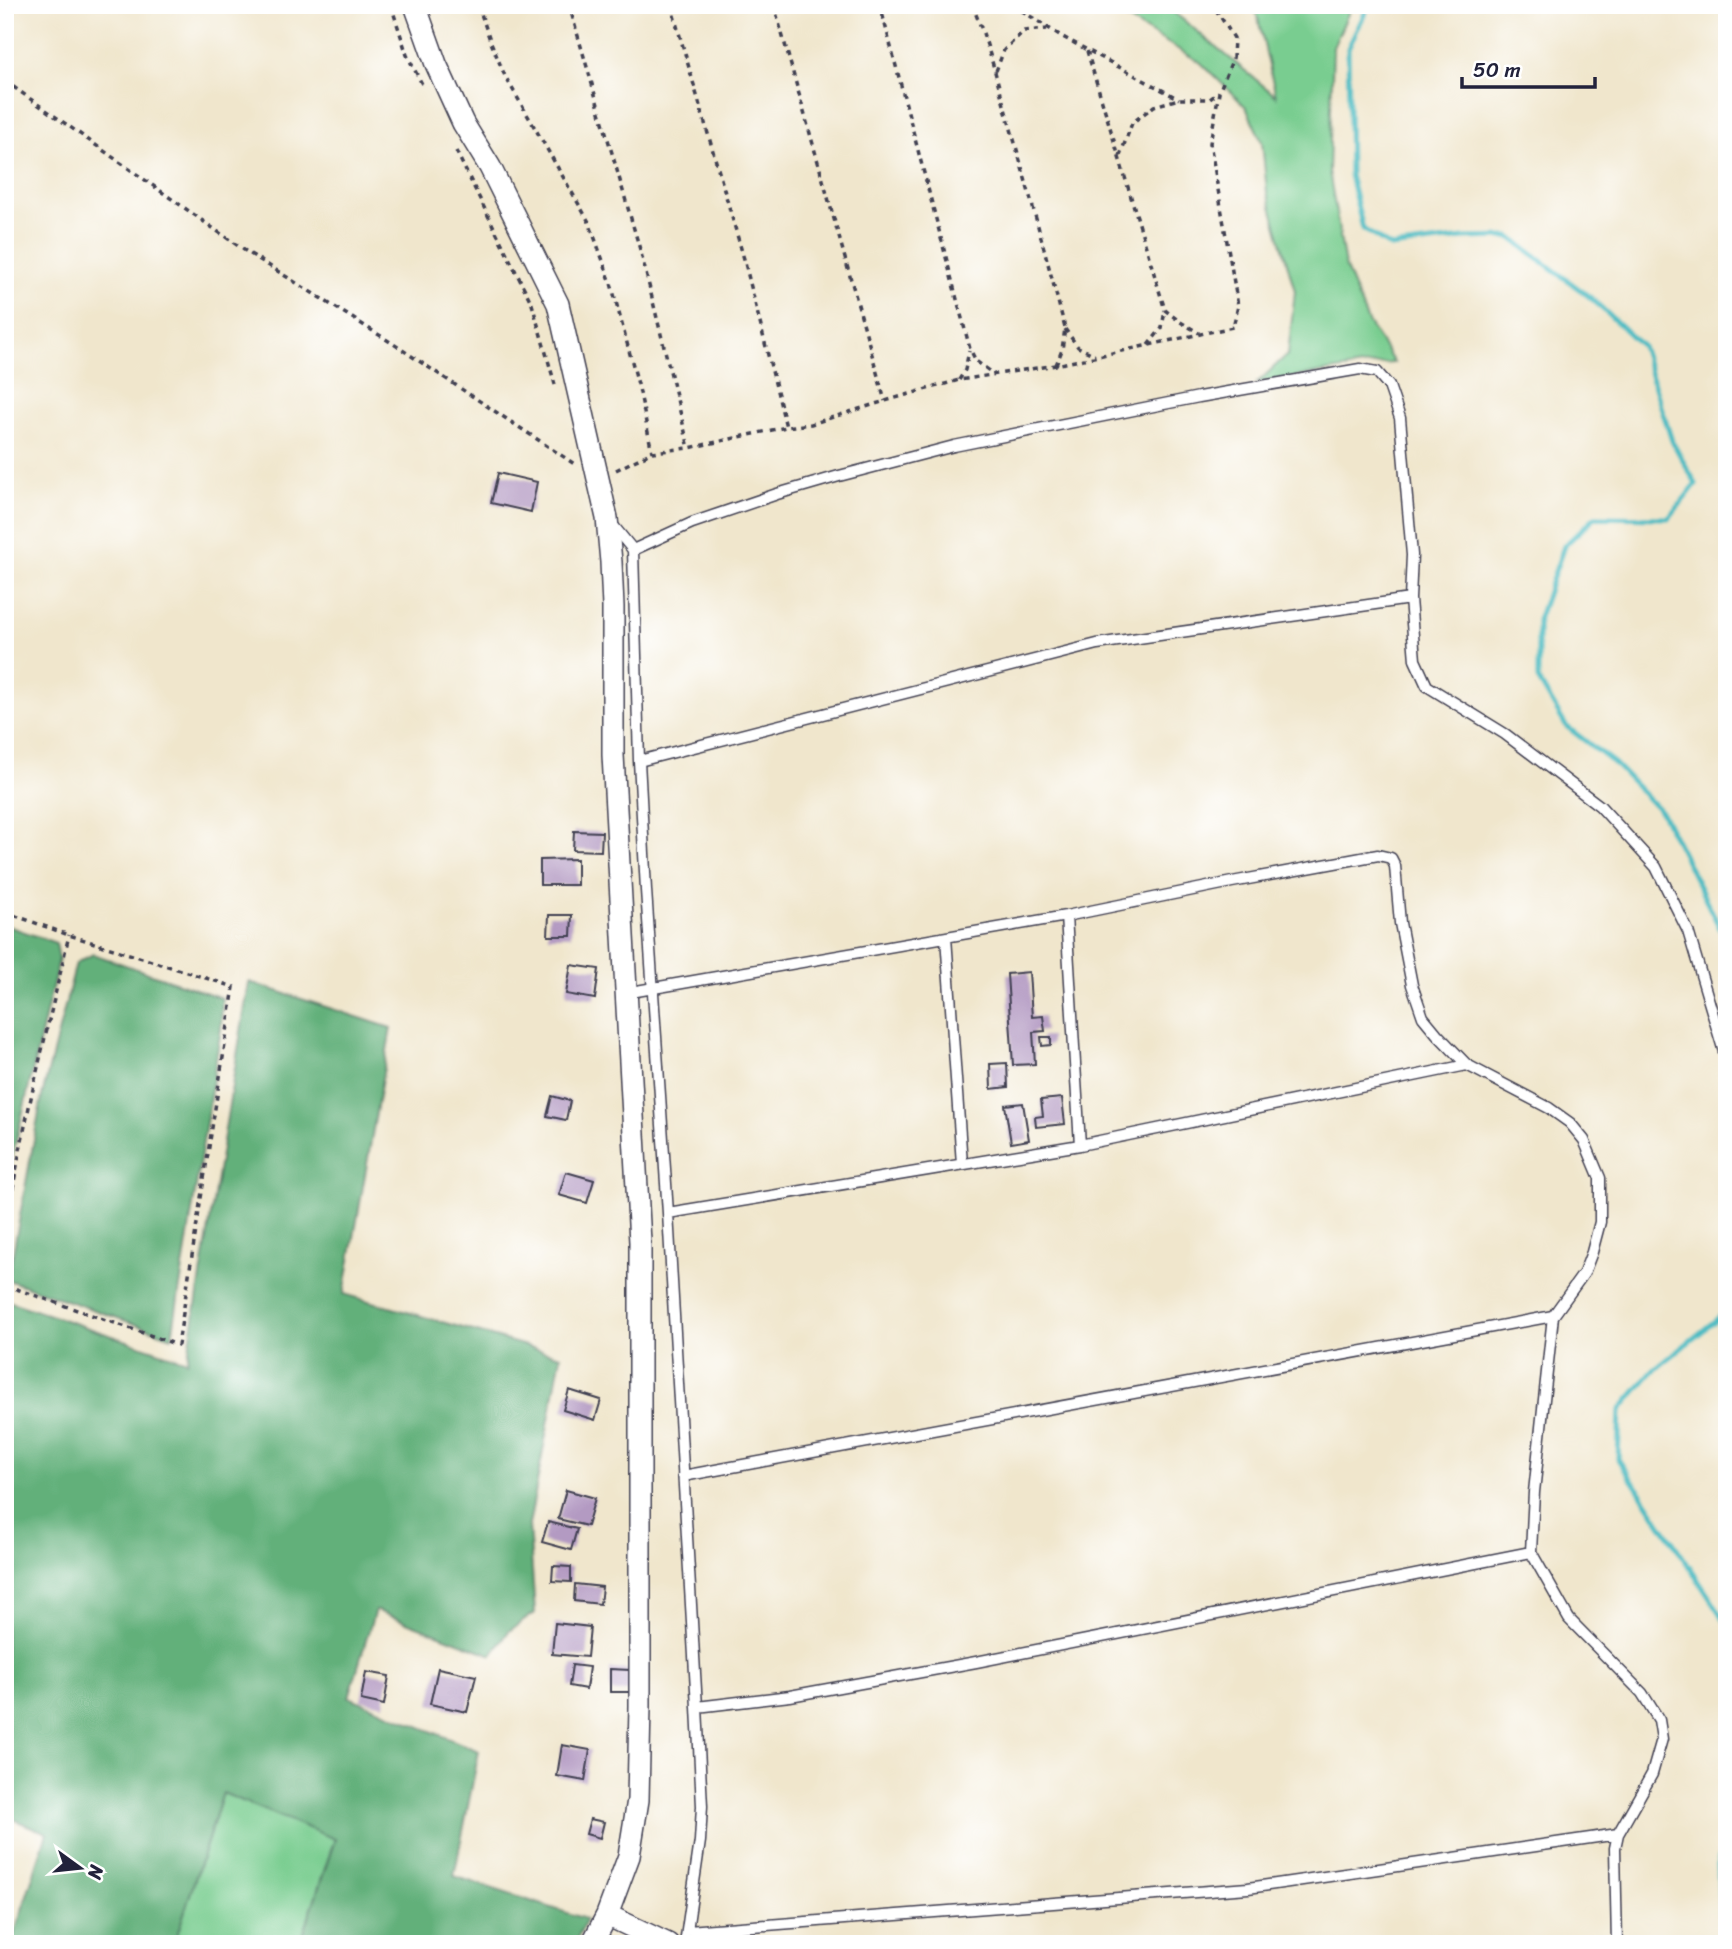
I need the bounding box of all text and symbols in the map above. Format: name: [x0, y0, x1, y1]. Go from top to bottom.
scale bar: [1462, 46, 1596, 90]
text: 50 m: [1473, 51, 1521, 89]
north arrow: [46, 1834, 116, 1904]
text: N: [78, 1861, 114, 1884]

